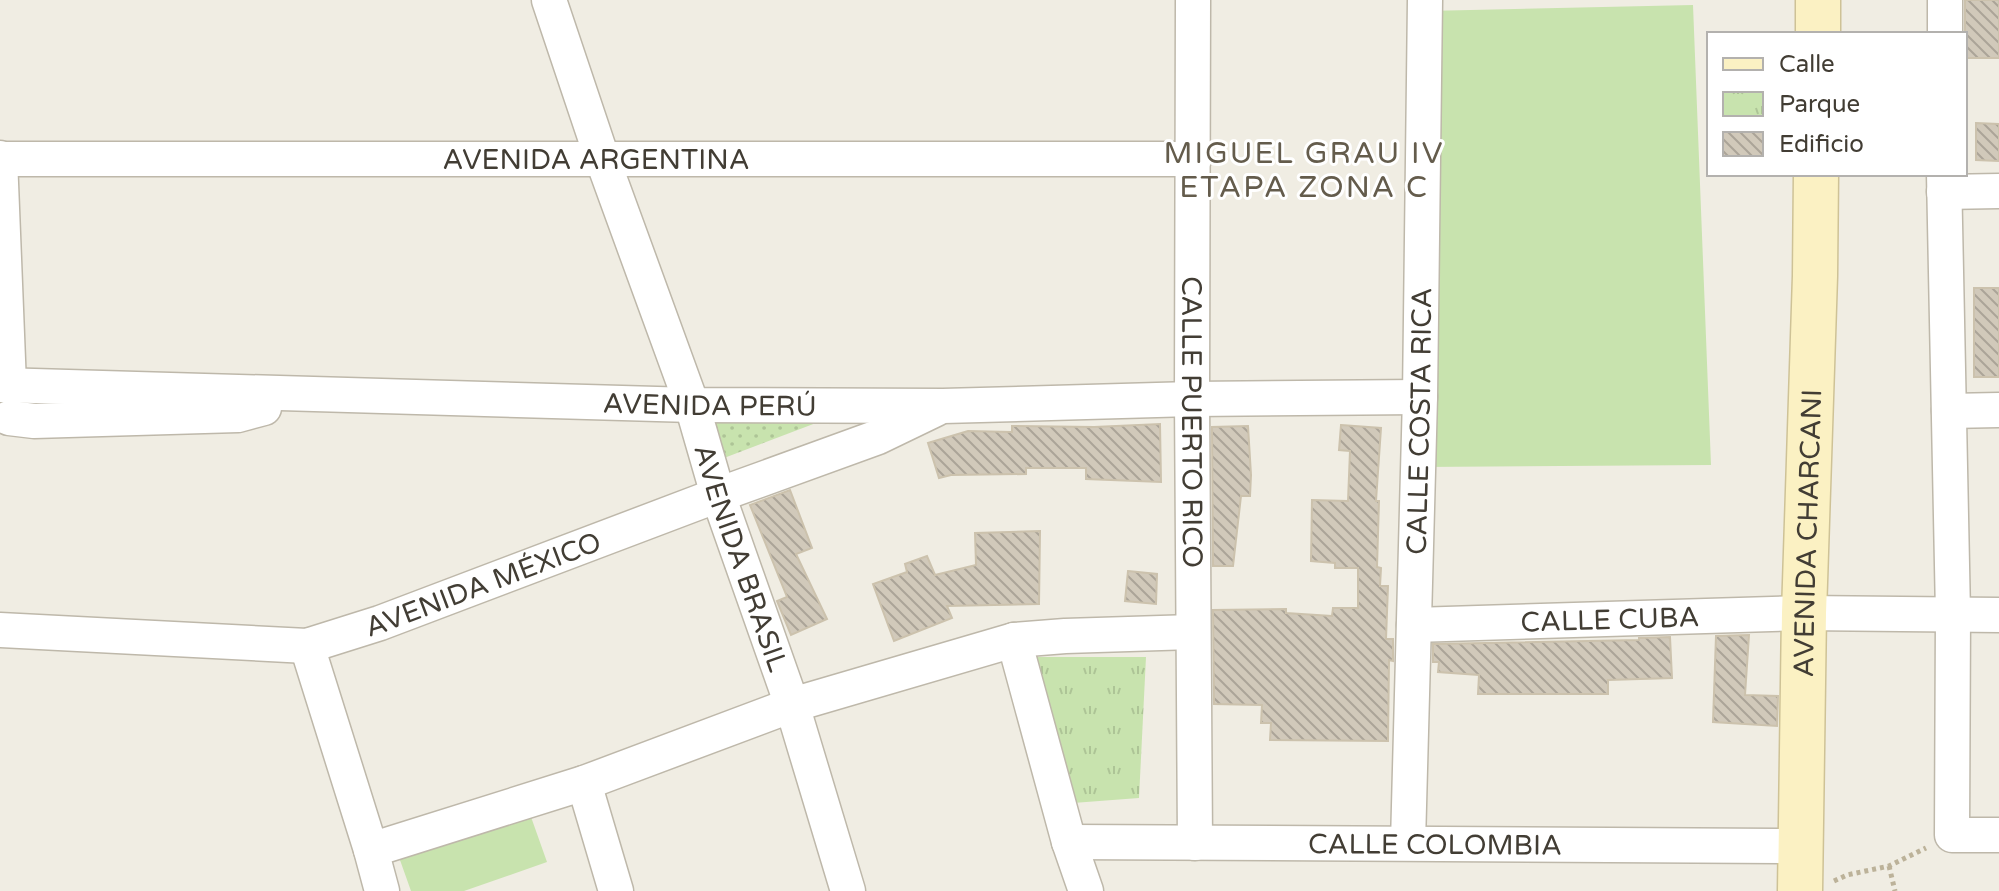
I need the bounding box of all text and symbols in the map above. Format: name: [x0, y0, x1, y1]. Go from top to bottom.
legend: [1707, 32, 1967, 176]
text: Calle: [1779, 50, 1835, 79]
text: Parque: [1779, 90, 1860, 119]
text: Edificio: [1779, 130, 1864, 159]
district label: MIGUEL GRAU IV ETAPA ZONA C: [1164, 135, 1445, 206]
street label: AVENIDA ARGENTINA: [442, 143, 750, 177]
street label: CALLE PUERTO RICO: [1174, 276, 1209, 568]
street label: CALLE COSTA RICA: [1400, 287, 1439, 555]
street label: AVENIDA PERÚ: [602, 386, 817, 423]
street label: AVENIDA CHARCANI: [1787, 388, 1829, 678]
street label: AVENIDA BRASIL: [686, 440, 795, 676]
street label: AVENIDA MÉXICO: [361, 525, 606, 645]
street label: CALLE CUBA: [1520, 600, 1700, 640]
street label: CALLE COLOMBIA: [1308, 827, 1562, 863]

